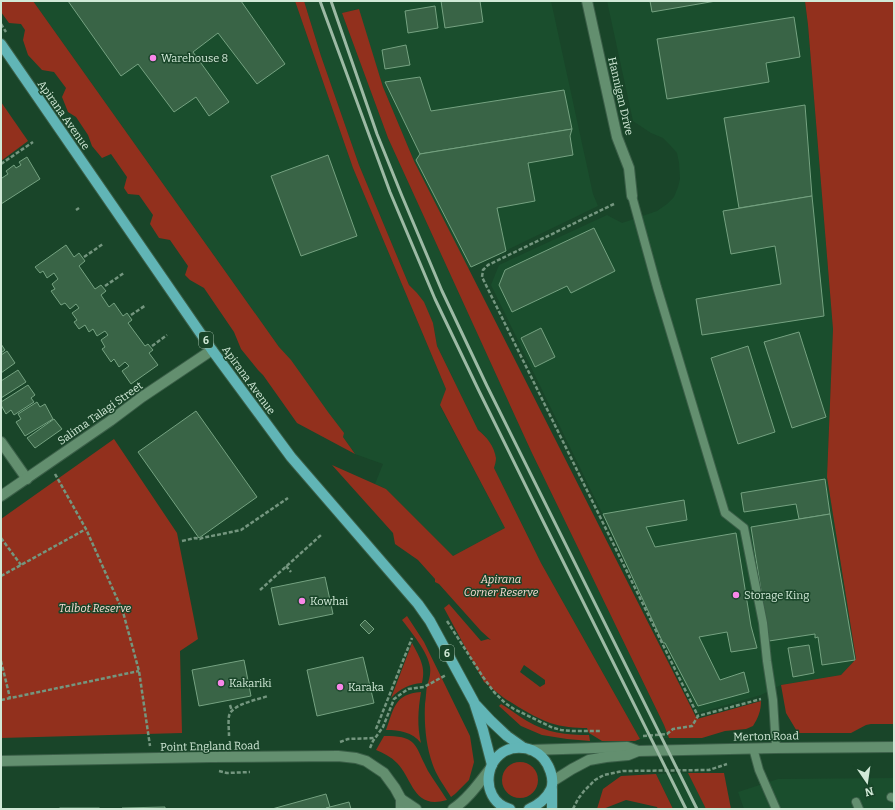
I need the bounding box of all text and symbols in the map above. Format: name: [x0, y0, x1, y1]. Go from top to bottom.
place label: Warehouse 8: [161, 52, 228, 65]
marker: Warehouse 8: [148, 53, 158, 63]
street label: Hannigan Drive: [605, 56, 636, 137]
street label: Apirana Avenue: [35, 78, 92, 153]
road number: 6: [199, 332, 213, 348]
street label: Apirana Avenue: [219, 343, 278, 417]
street label: Salima Talagi Street: [55, 379, 145, 448]
park label: Apirana Corner Reserve: [464, 573, 539, 599]
place label: Storage King: [744, 589, 809, 602]
marker: Storage King: [731, 590, 741, 600]
place label: Kowhai: [310, 595, 349, 608]
marker: Kowhai: [297, 596, 307, 606]
park label: Talbot Reserve: [59, 602, 132, 615]
road number: 6: [440, 645, 454, 661]
place label: Kakariki: [229, 677, 272, 690]
marker: Kakariki: [216, 678, 226, 688]
place label: Karaka: [348, 681, 384, 694]
marker: Karaka: [335, 682, 345, 692]
street label: Merton Road: [733, 729, 799, 744]
street label: Point England Road: [160, 739, 260, 754]
north arrow: [847, 762, 887, 802]
text: N: [863, 784, 875, 799]

